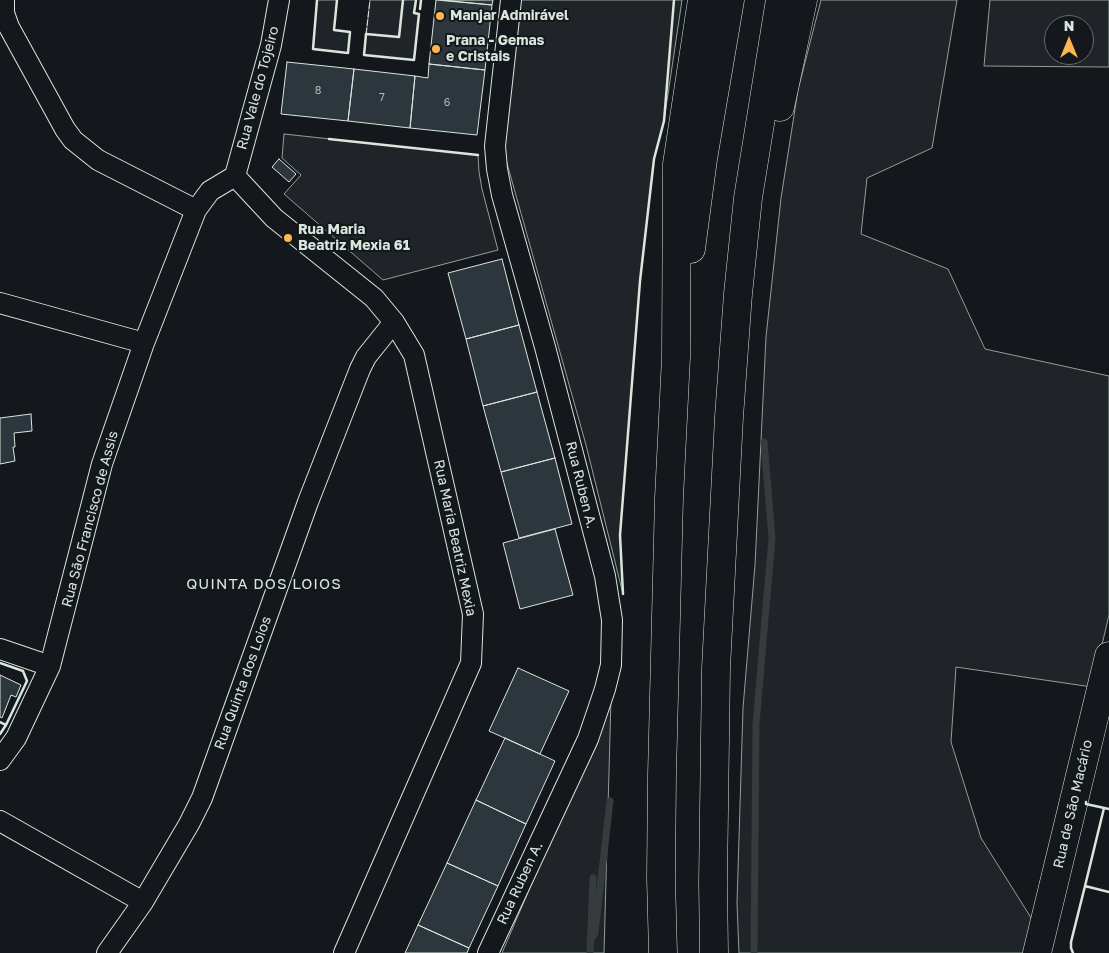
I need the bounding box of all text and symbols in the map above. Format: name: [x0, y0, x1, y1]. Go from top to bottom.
place label: Manjar Admirável: [450, 8, 569, 24]
marker: Manjar Admirável: [434, 10, 446, 22]
north arrow: [1044, 15, 1094, 65]
text: N: [1064, 17, 1074, 34]
street label: Rua Vale do Tojeiro: [233, 24, 283, 152]
place label: Prana - Gemas e Cristais: [446, 33, 544, 65]
marker: Prana - Gemas e Cristais: [430, 43, 442, 55]
house number: 8: [315, 84, 321, 98]
house number: 7: [379, 91, 385, 105]
house number: 6: [444, 96, 450, 110]
place label: Rua Maria Beatriz Mexia 61: [298, 222, 410, 254]
marker: Rua Maria Beatriz Mexia 61: [282, 232, 294, 244]
street label: Rua São Francisco de Assis: [58, 429, 122, 609]
street label: Rua Ruben A.: [562, 440, 600, 530]
street label: Rua Maria Beatriz Mexia: [430, 458, 480, 618]
district label: QUINTA DOS LOIOS: [184, 575, 344, 593]
street label: Rua Quinta dos Loios: [211, 614, 275, 752]
street label: Rua de São Macário: [1050, 738, 1096, 870]
street label: Rua Ruben A.: [493, 839, 547, 927]

